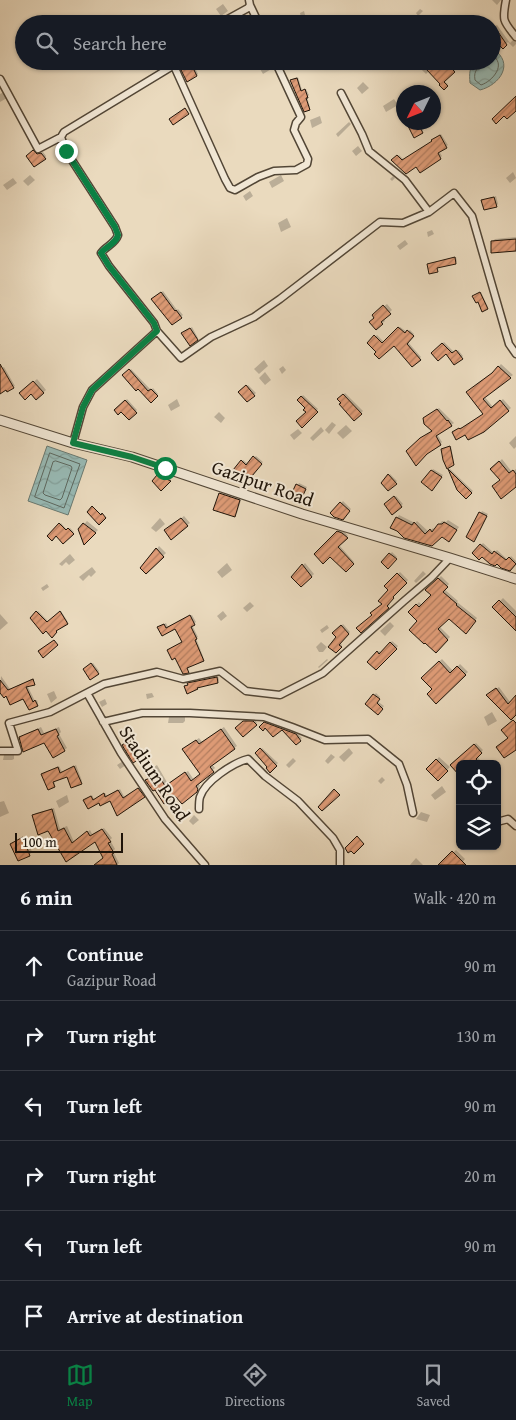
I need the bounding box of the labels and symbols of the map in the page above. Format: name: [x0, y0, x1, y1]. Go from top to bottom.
north arrow: [396, 85, 441, 130]
route end: [55, 140, 78, 163]
street label: Gazipur Road: [208, 452, 319, 514]
route start: [154, 457, 177, 480]
street label: Stadium Road: [113, 719, 198, 827]
scale bar: [15, 830, 122, 853]

